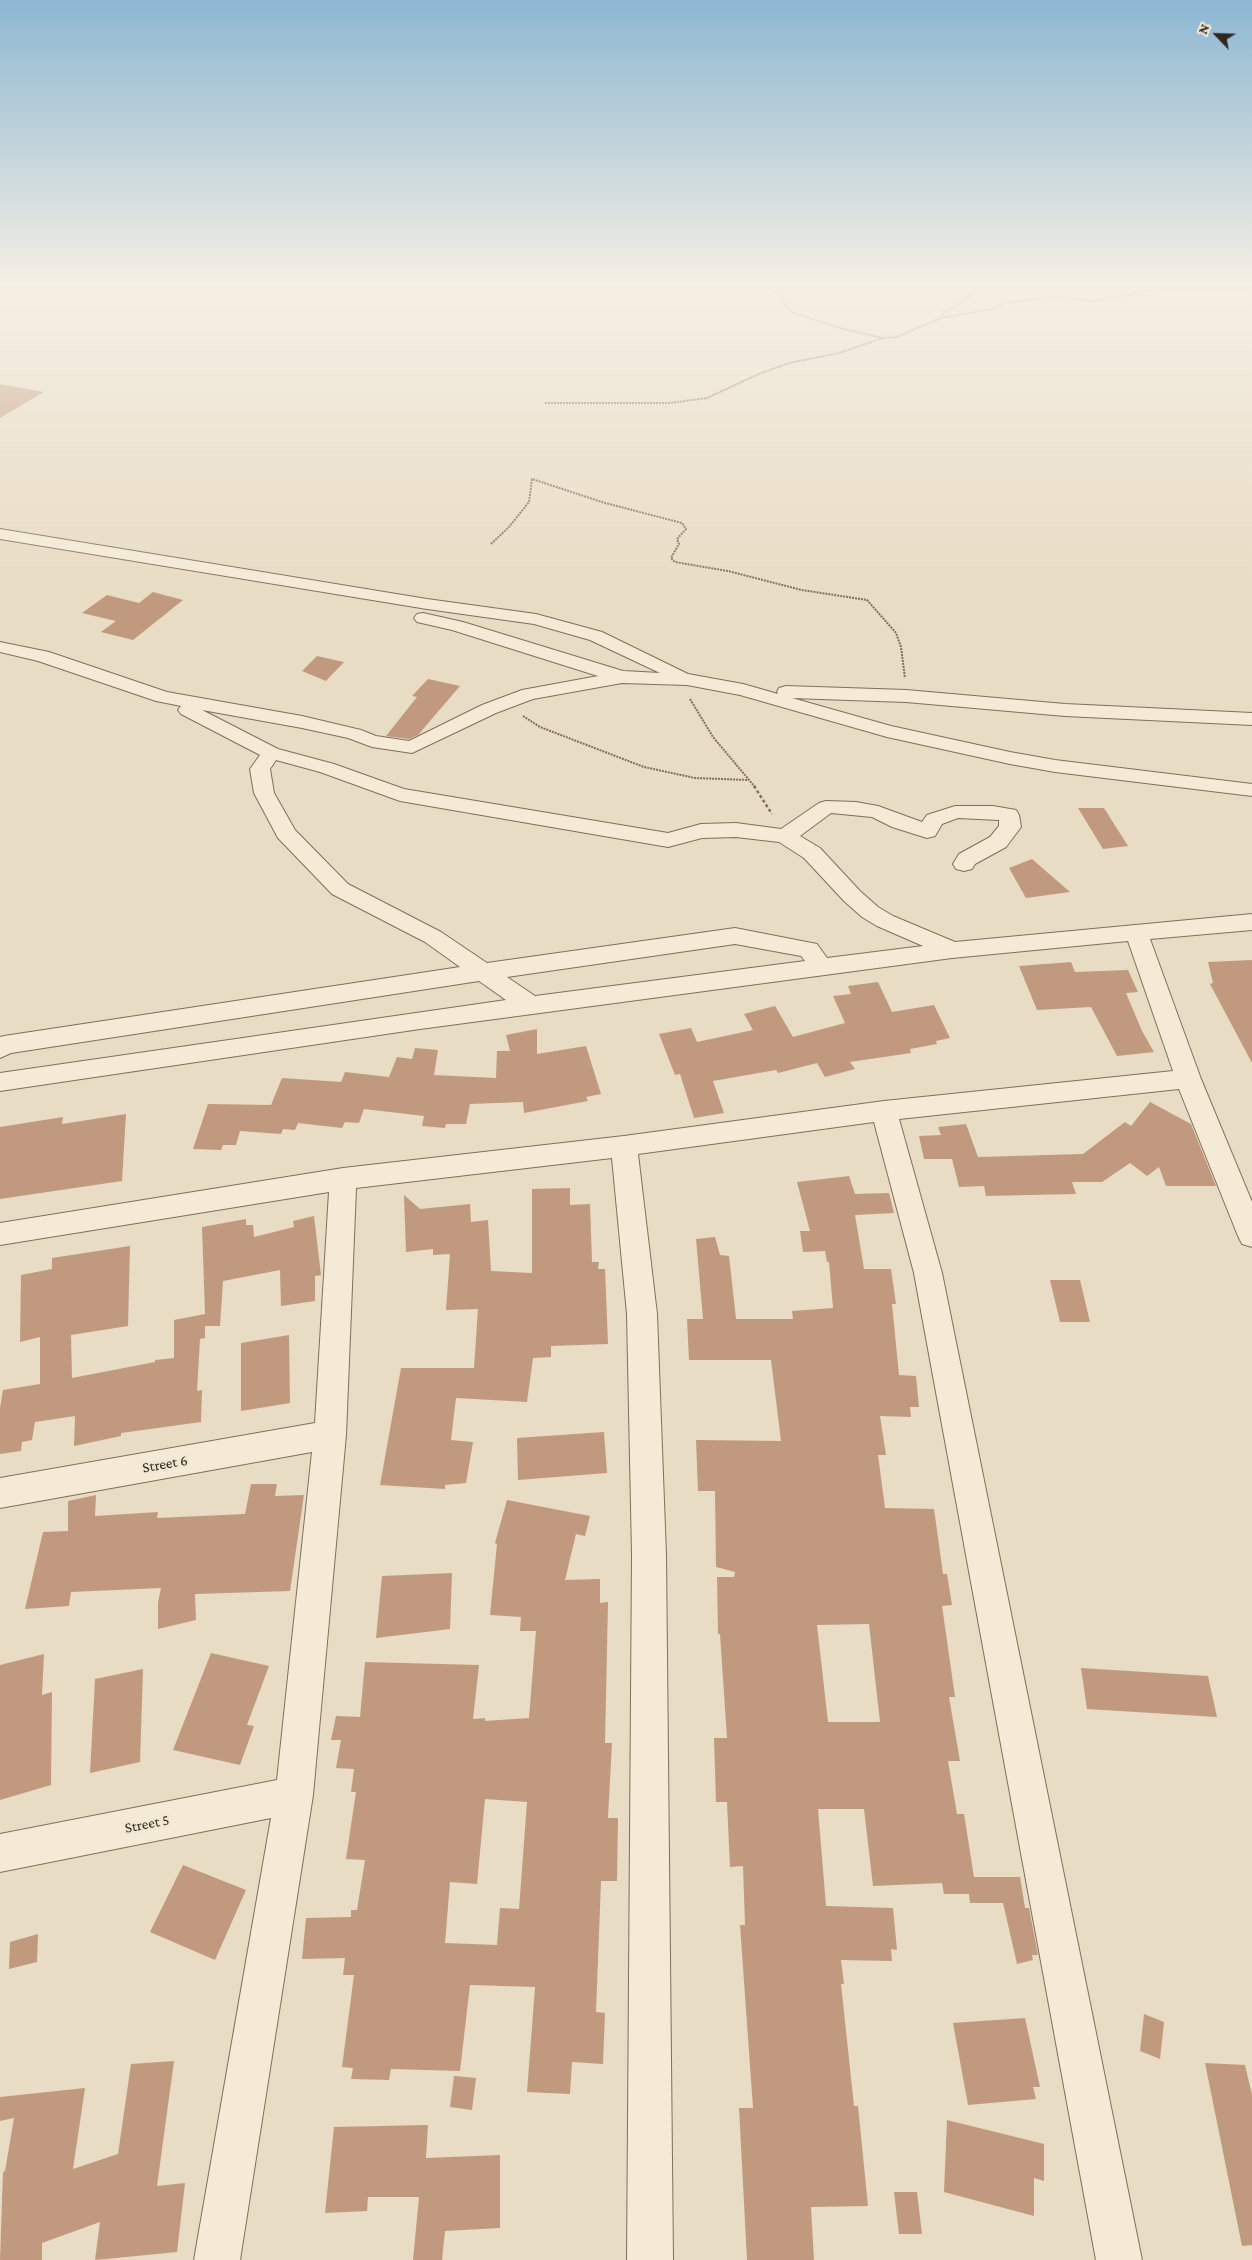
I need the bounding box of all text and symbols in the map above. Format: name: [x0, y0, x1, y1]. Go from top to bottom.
north arrow: [1192, 10, 1242, 60]
text: N: [1194, 21, 1213, 37]
street label: Street 6: [141, 1451, 189, 1477]
street label: Street 5: [123, 1811, 171, 1837]

